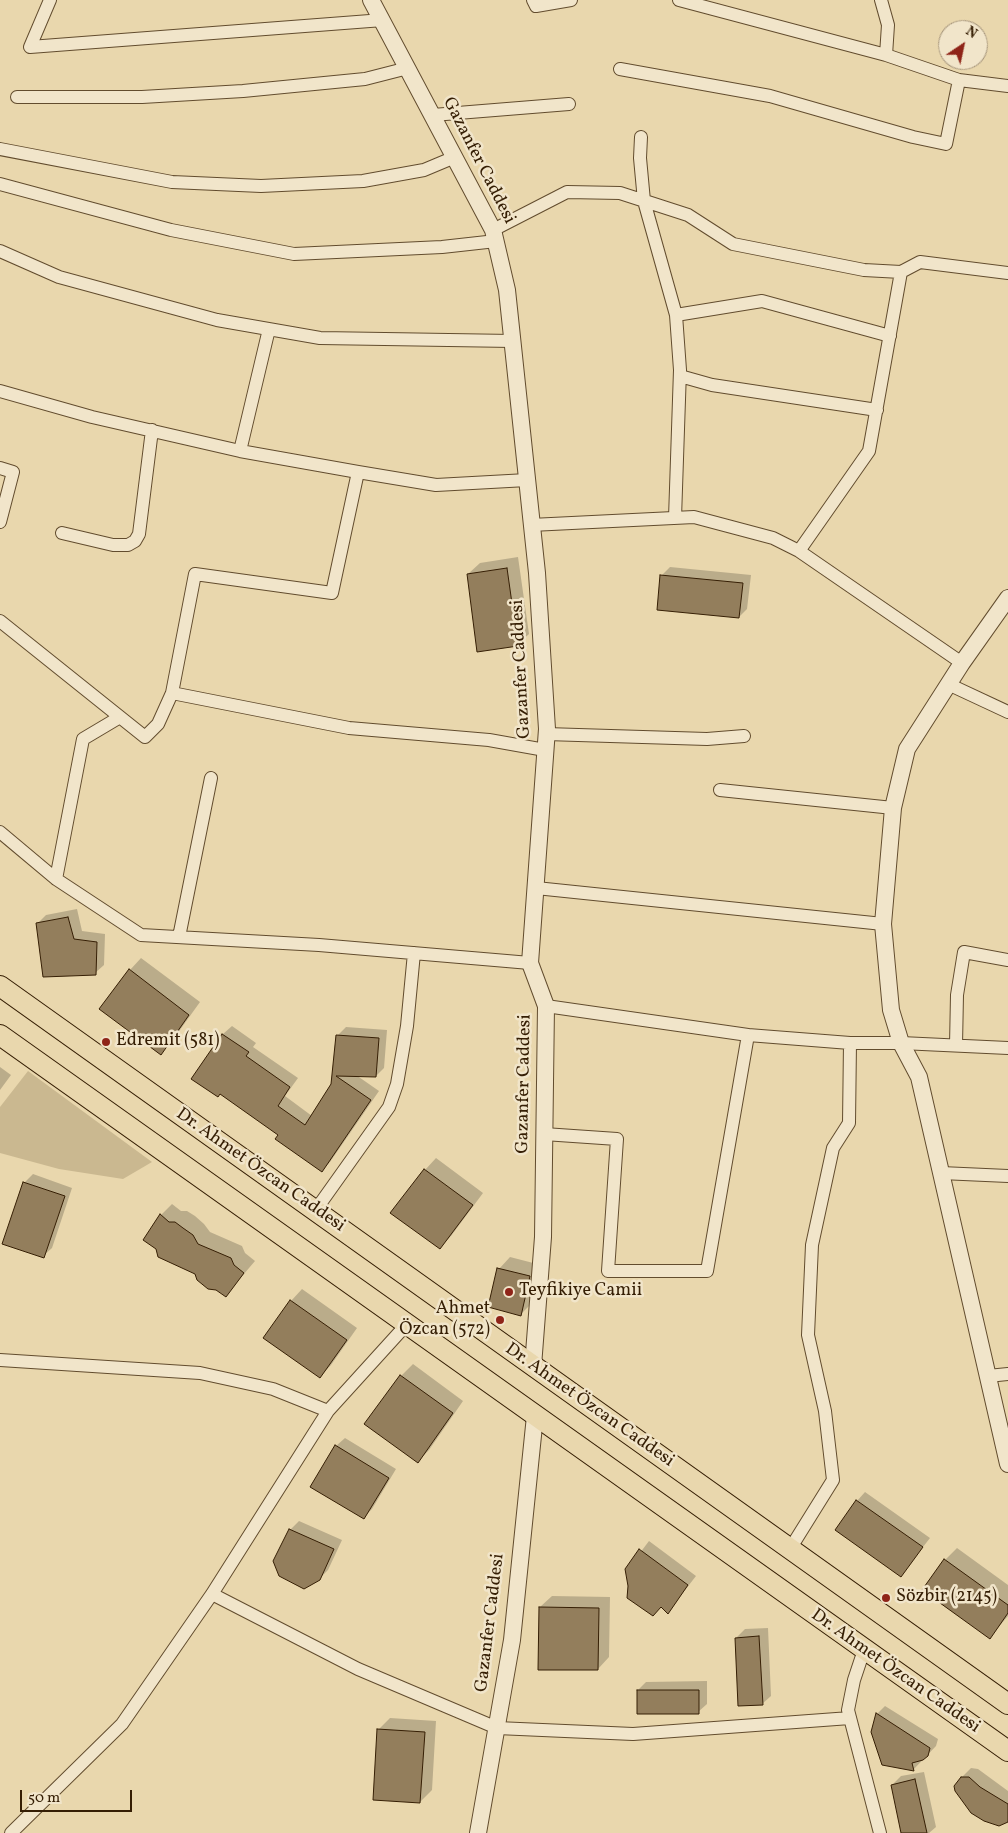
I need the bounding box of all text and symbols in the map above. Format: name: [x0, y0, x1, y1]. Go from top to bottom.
north arrow: [938, 20, 988, 70]
text: N: [962, 22, 981, 44]
street label: Gazanfer Caddesi: [437, 94, 519, 228]
street label: Gazanfer Caddesi: [508, 599, 536, 739]
street label: Gazanfer Caddesi: [513, 1014, 537, 1154]
place label: Edremit (581): [116, 1031, 220, 1053]
marker: Edremit (581): [100, 1036, 112, 1048]
street label: Dr. Ahmet Özcan Caddesi: [171, 1104, 349, 1238]
place label: Teyfikiye Camii: [519, 1281, 642, 1303]
marker: Teyfikiye Camii: [503, 1286, 515, 1298]
place label: Ahmet Özcan (572): [399, 1299, 490, 1342]
marker: Ahmet Özcan (572): [494, 1314, 506, 1326]
street label: Dr. Ahmet Özcan Caddesi: [500, 1339, 678, 1473]
street label: Gazanfer Caddesi: [472, 1553, 510, 1693]
place label: Sözbir (2145): [896, 1587, 997, 1609]
marker: Sözbir (2145): [880, 1592, 892, 1604]
street label: Dr. Ahmet Özcan Caddesi: [806, 1605, 984, 1739]
scale bar: [22, 1780, 135, 1812]
text: 50 m: [28, 1788, 60, 1809]

